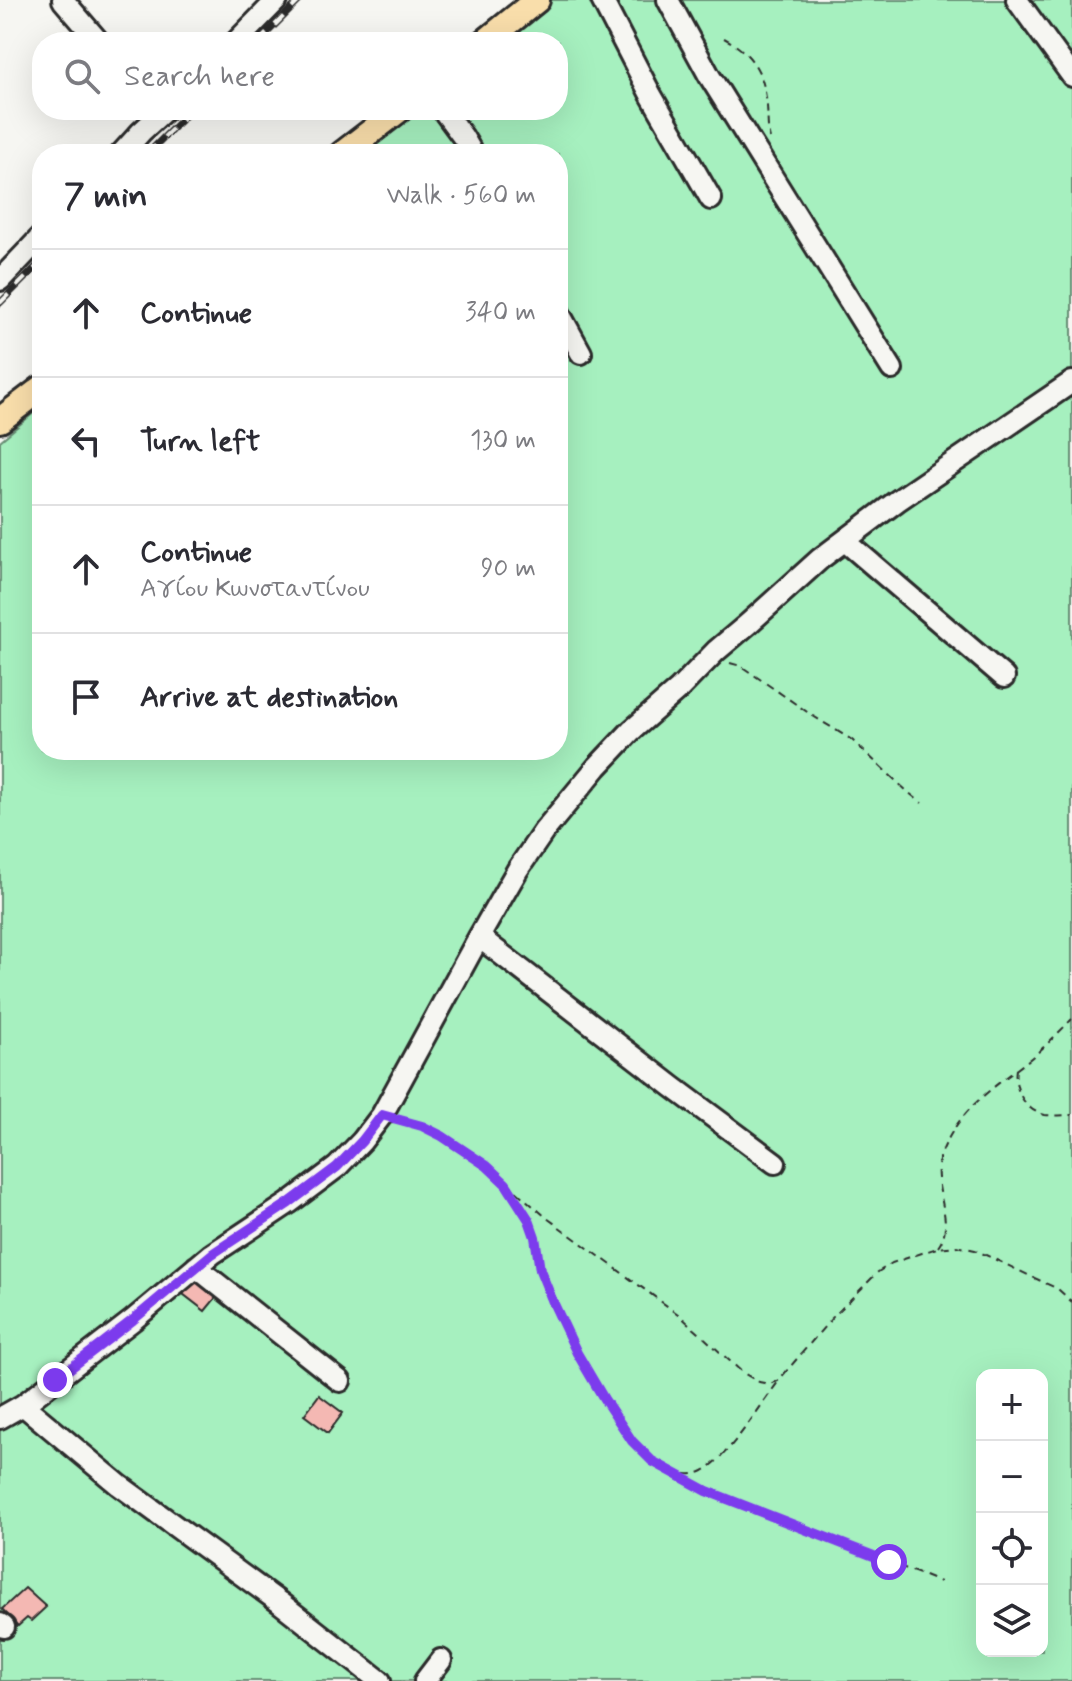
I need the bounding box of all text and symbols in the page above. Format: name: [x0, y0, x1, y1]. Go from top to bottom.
search box: [32, 32, 568, 120]
icon: search: [60, 54, 104, 98]
text: Search here: [124, 57, 275, 96]
text: 7 min: [64, 174, 148, 219]
text: Walk · 560 m: [386, 179, 536, 213]
icon: ahead: [64, 291, 108, 335]
text: Continue: [140, 294, 252, 333]
text: 340 m: [465, 296, 536, 330]
icon: left: [64, 419, 108, 463]
text: Turn left: [140, 422, 260, 461]
text: 130 m: [470, 424, 536, 458]
text: Continue: [140, 533, 252, 572]
icon: ahead: [64, 547, 108, 591]
text: 90 m: [481, 552, 536, 586]
text: Αγίου Κωνσταντίνου: [140, 572, 370, 606]
icon: arrive: [64, 675, 108, 719]
text: Arrive at destination: [140, 678, 398, 717]
route end: [37, 1362, 73, 1398]
map controls: [976, 1369, 1048, 1657]
button: +: [976, 1369, 1048, 1441]
button: −: [976, 1441, 1048, 1513]
button: locate: [976, 1513, 1048, 1585]
route start: [871, 1544, 907, 1580]
button: layers: [976, 1585, 1048, 1657]

